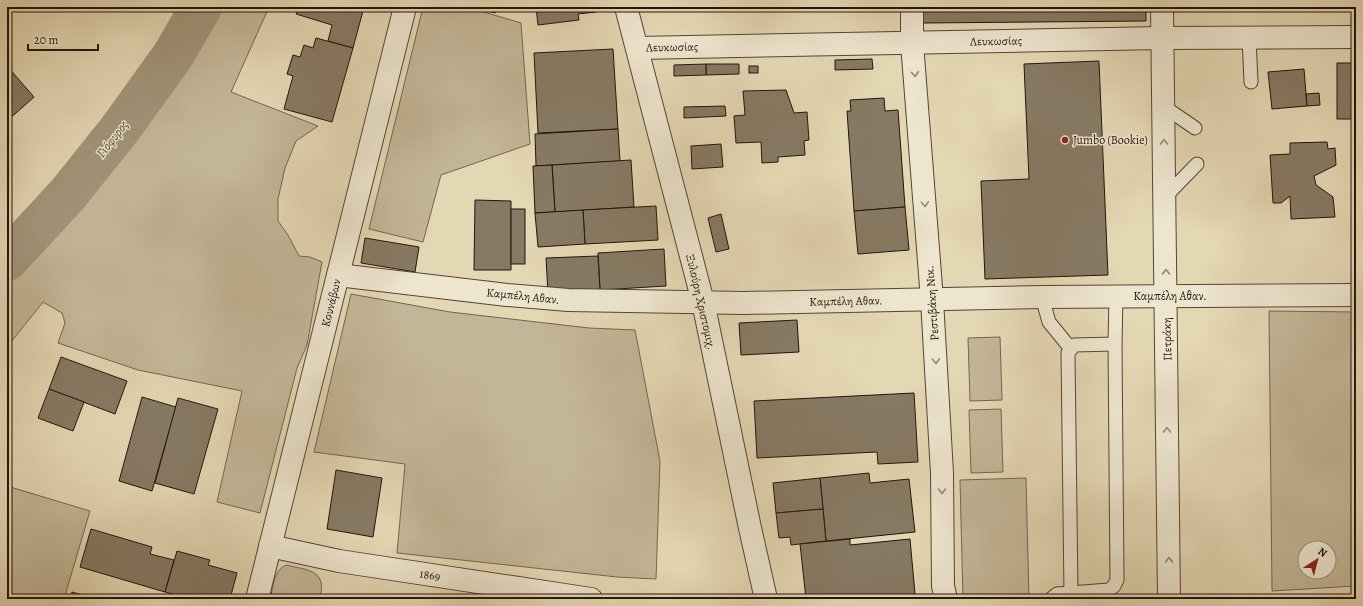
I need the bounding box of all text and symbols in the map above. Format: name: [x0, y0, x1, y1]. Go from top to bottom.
scale bar: [28, 26, 98, 52]
text: 20 m: [34, 32, 58, 48]
street label: Λευκωσίας: [969, 33, 1022, 49]
street label: Λευκωσίας: [645, 39, 698, 55]
one-way arrow: [910, 71, 919, 77]
water label: Γιόφυρος: [92, 116, 132, 161]
place label: Jumbo (Bookie): [1073, 132, 1148, 148]
marker: Jumbo (Bookie): [1060, 135, 1070, 145]
one-way arrow: [1159, 139, 1168, 145]
one-way arrow: [920, 200, 929, 207]
street label: Ξυλούρη Χριστομιχ.: [682, 253, 720, 351]
street label: Ρεστιβάκη Νικ.: [921, 265, 943, 341]
one-way arrow: [1162, 269, 1170, 275]
street label: Κουνάβων: [317, 277, 345, 329]
street label: Καμπέλη Αθαν.: [486, 284, 560, 308]
street label: Καμπέλη Αθαν.: [1133, 288, 1207, 304]
street label: Καμπέλη Αθαν.: [809, 292, 883, 310]
street label: Πετράκη: [1159, 317, 1175, 361]
one-way arrow: [931, 358, 940, 364]
one-way arrow: [1163, 427, 1171, 433]
one-way arrow: [938, 488, 947, 494]
north arrow: [1297, 540, 1337, 580]
text: N: [1315, 544, 1330, 561]
one-way arrow: [1165, 557, 1173, 563]
street label: 1869: [418, 565, 442, 585]

